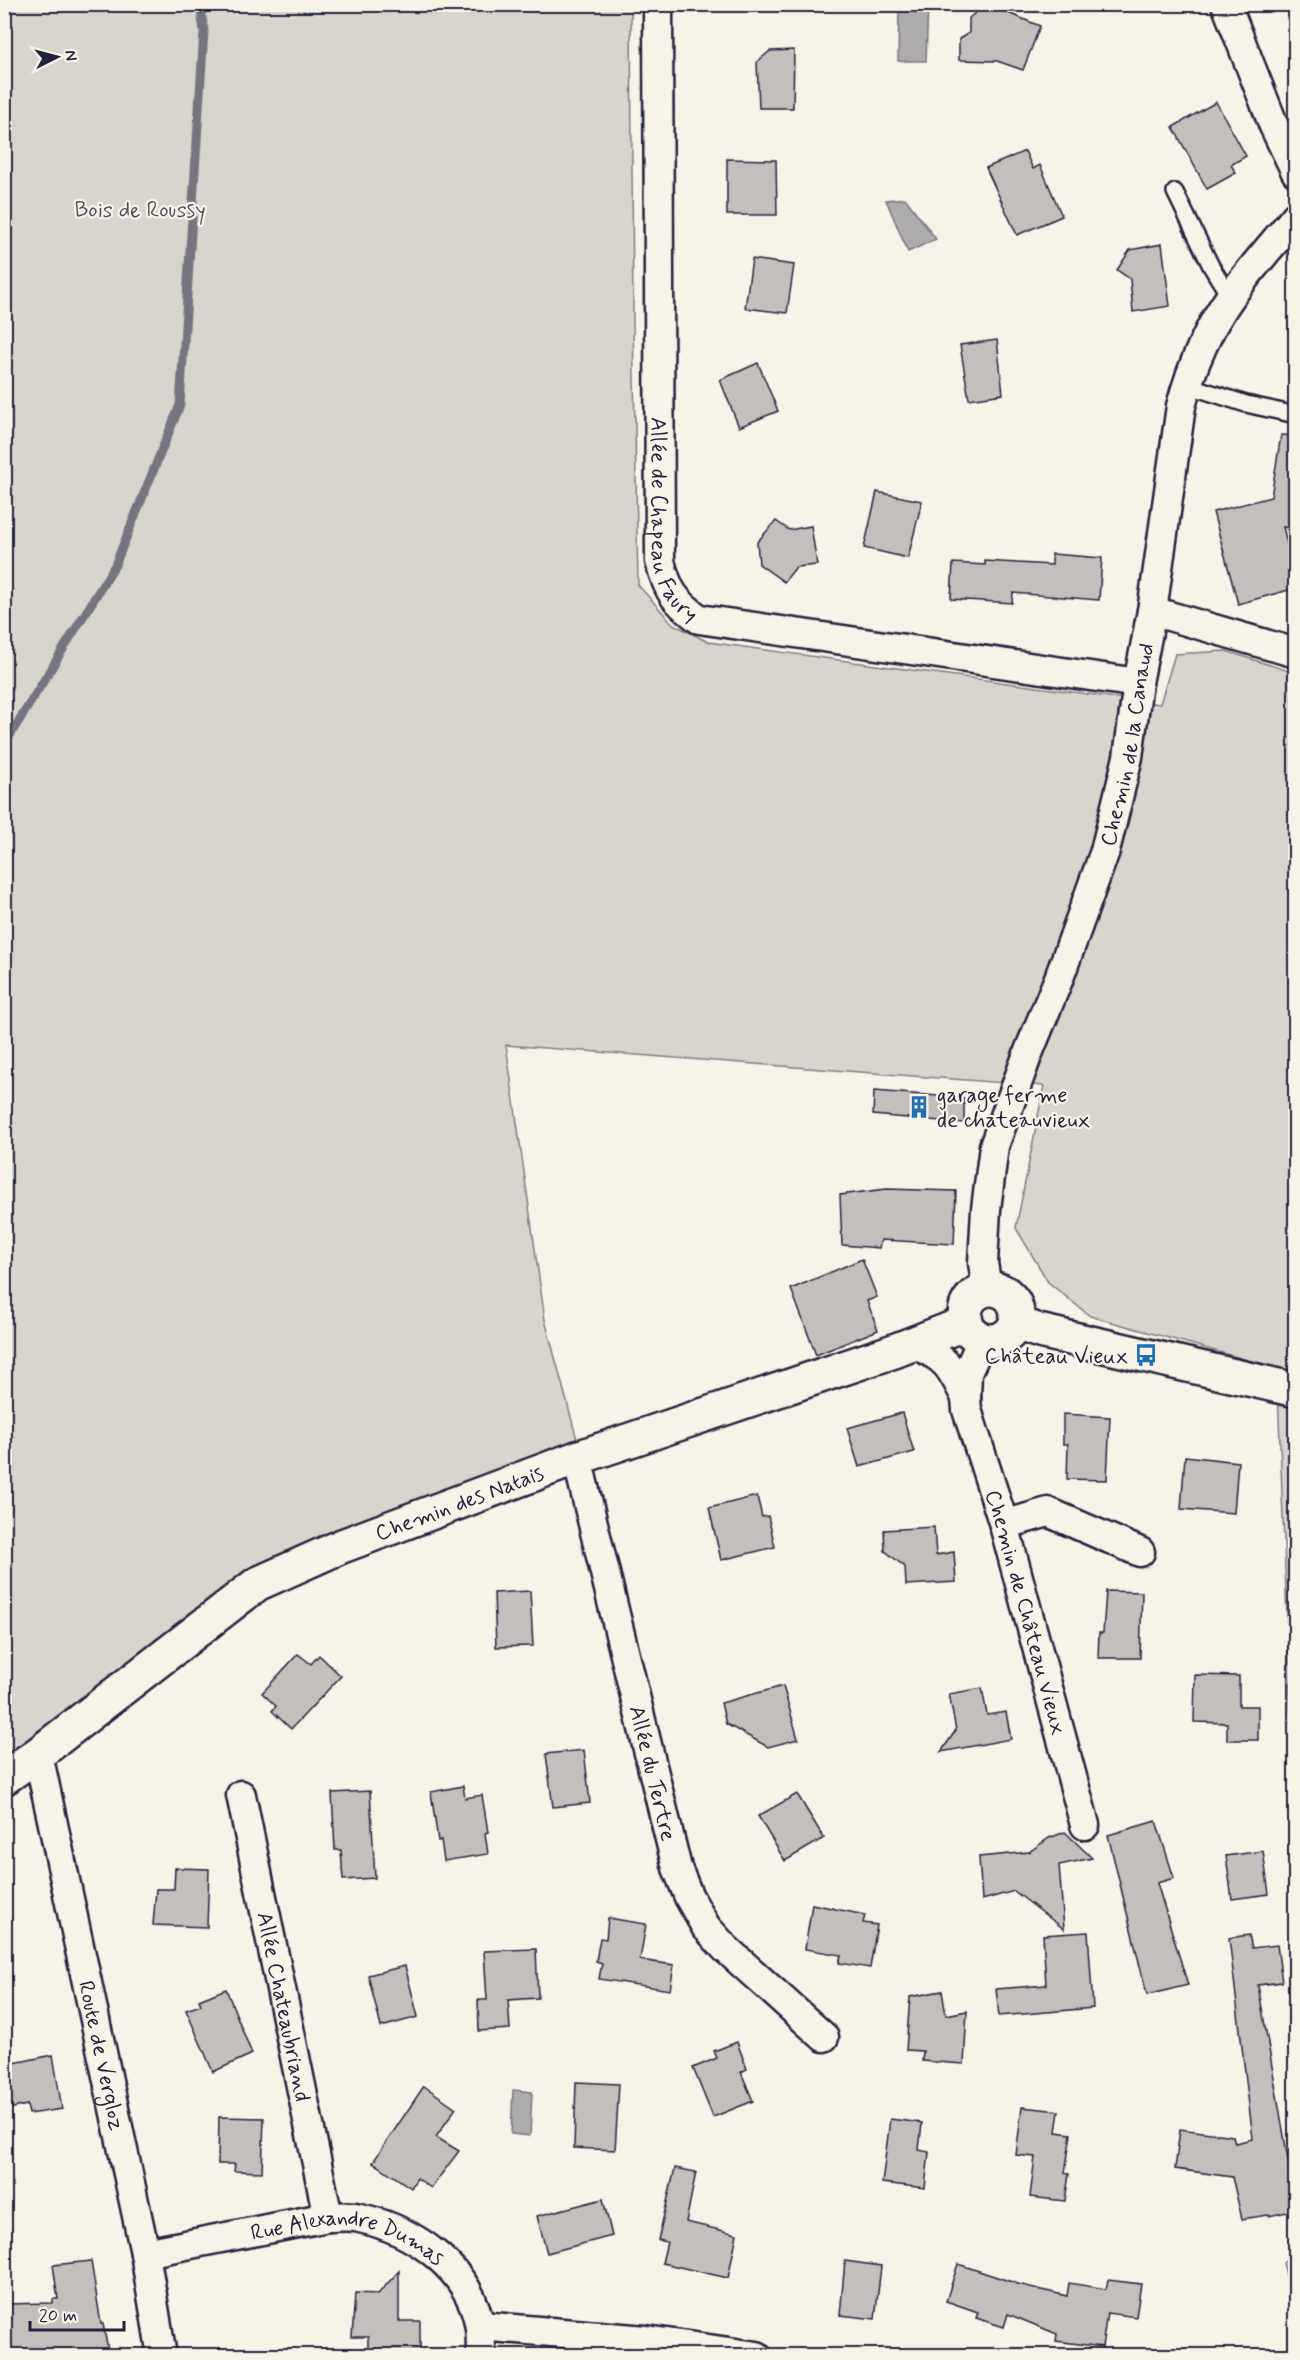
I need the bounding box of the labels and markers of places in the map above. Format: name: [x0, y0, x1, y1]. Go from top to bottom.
place label: garage ferme de chateauvieux: [937, 1082, 1090, 1135]
building icon: garage ferme de chateauvieux: [906, 1094, 932, 1120]
bus stop icon: Château Vieux: [1133, 1342, 1159, 1368]
place label: Château Vieux: [985, 1343, 1128, 1371]

